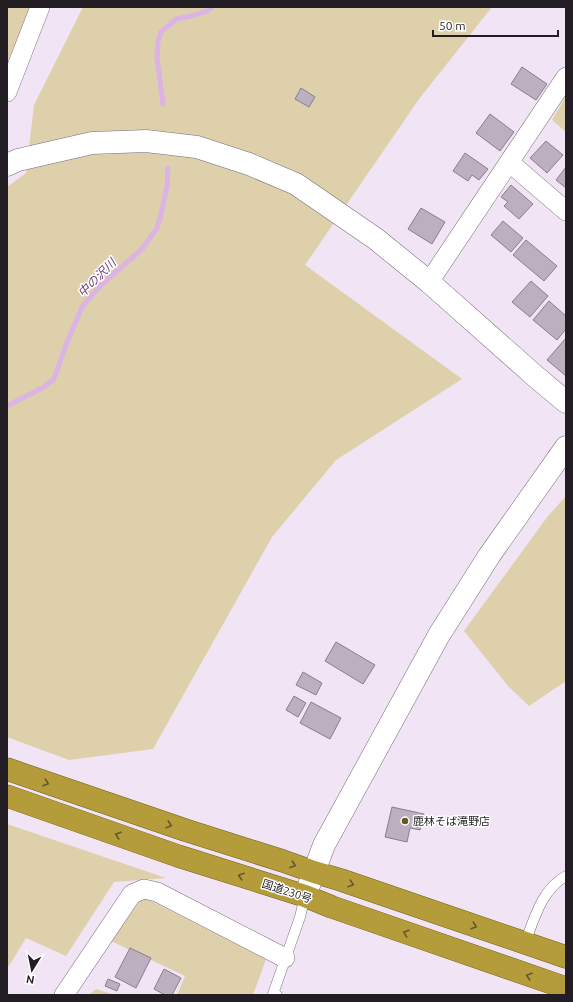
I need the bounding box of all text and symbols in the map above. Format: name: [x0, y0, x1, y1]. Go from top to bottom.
scale bar: [433, 12, 558, 38]
text: 50 m: [439, 19, 466, 32]
water label: 中の沢川: [75, 255, 120, 299]
one-way arrow: [43, 778, 50, 786]
place label: 鹿林そば滝野店: [413, 815, 490, 827]
marker: 鹿林そば滝野店: [400, 816, 410, 826]
one-way arrow: [166, 820, 173, 829]
one-way arrow: [115, 831, 122, 839]
one-way arrow: [290, 860, 297, 868]
one-way arrow: [238, 872, 245, 881]
street label: 国道230号: [261, 877, 313, 905]
one-way arrow: [348, 879, 355, 888]
one-way arrow: [471, 921, 478, 929]
one-way arrow: [403, 929, 410, 938]
north arrow: [12, 950, 52, 990]
one-way arrow: [526, 972, 533, 980]
text: N: [25, 973, 35, 986]

